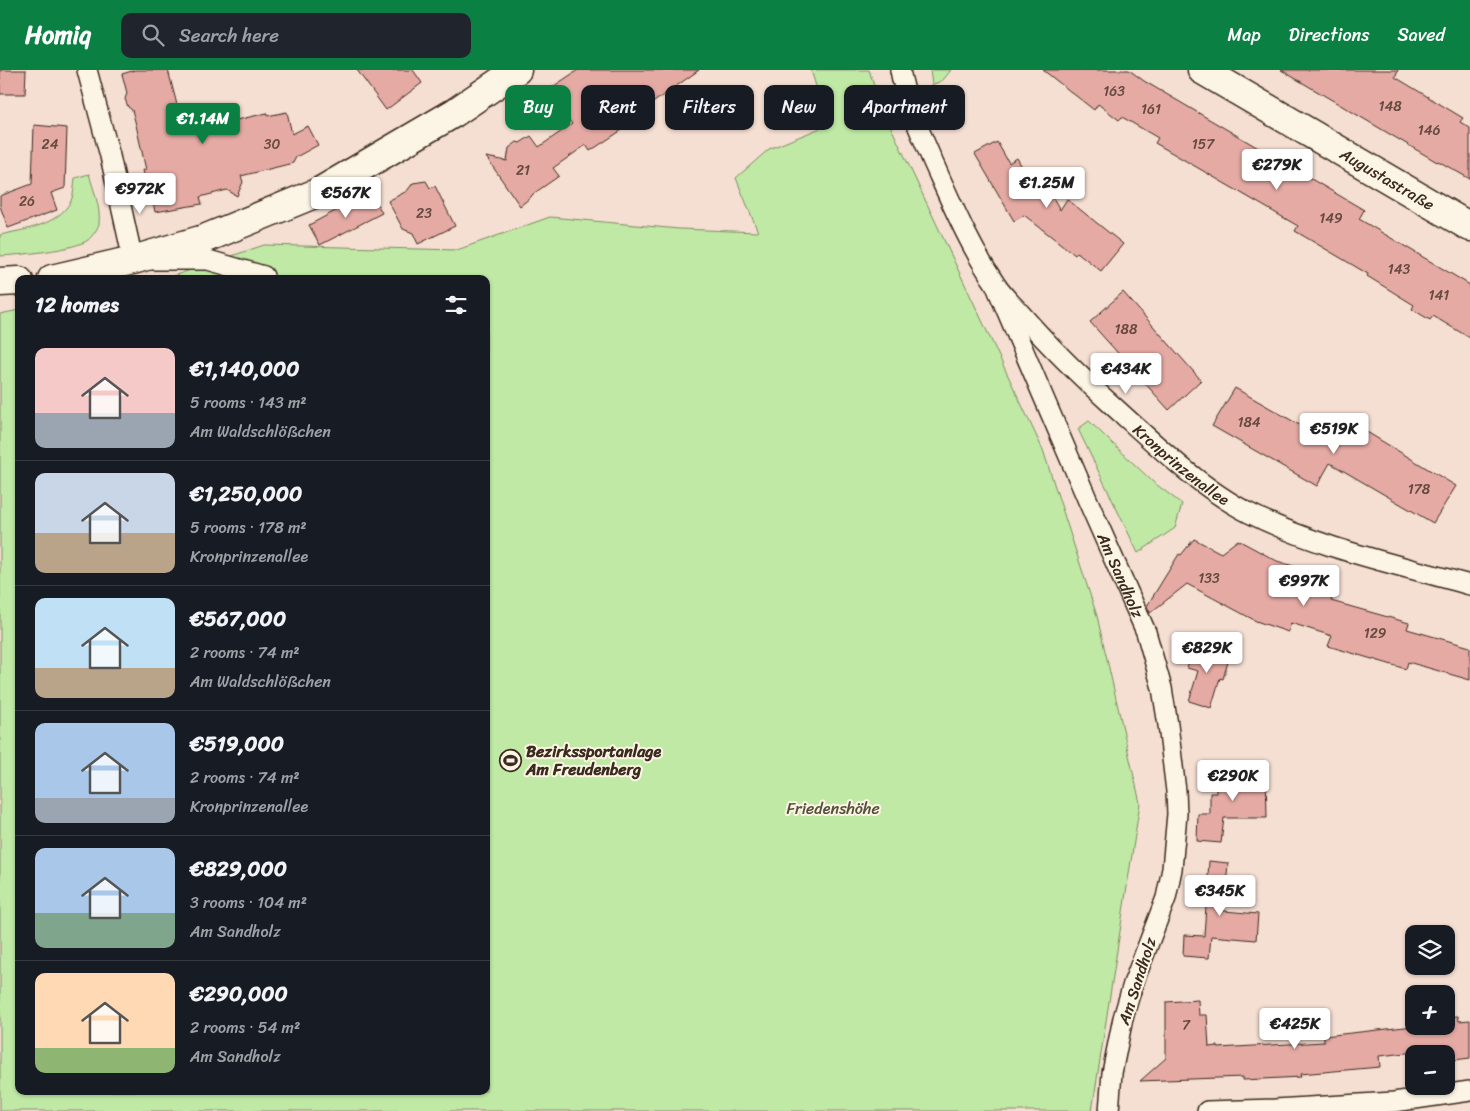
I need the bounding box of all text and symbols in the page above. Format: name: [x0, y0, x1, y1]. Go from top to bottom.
search box: [121, 13, 471, 58]
text: Homiq: [25, 14, 91, 56]
text: Search here: [179, 19, 279, 52]
text: Map: [1228, 19, 1261, 51]
text: Directions: [1289, 19, 1370, 51]
text: Saved: [1398, 19, 1445, 51]
icon: search: [139, 21, 167, 49]
house number: 163: [1103, 79, 1125, 104]
chip: Buy: [505, 85, 571, 130]
chip: Rent: [581, 85, 655, 130]
chip: Filters: [665, 85, 754, 130]
chip: New: [764, 85, 834, 130]
chip: Apartment: [844, 85, 965, 130]
house number: 148: [1378, 94, 1402, 119]
house number: 161: [1141, 97, 1161, 122]
pin: €1.14M: [162, 102, 244, 145]
text: €1.14M: [177, 104, 229, 133]
house number: 146: [1418, 118, 1440, 143]
house number: 24: [42, 132, 59, 157]
house number: 30: [264, 132, 280, 157]
house number: 157: [1192, 132, 1215, 157]
street label: Augustastraße: [1334, 139, 1441, 218]
pin: €279K: [1242, 148, 1312, 191]
text: €279K: [1253, 150, 1301, 179]
house number: 21: [516, 158, 530, 183]
pin: €1.25M: [1006, 166, 1088, 209]
text: €1.25M: [1020, 168, 1074, 197]
pin: €972K: [105, 172, 175, 215]
text: €972K: [116, 174, 164, 203]
pin: €567K: [311, 176, 381, 219]
text: €567K: [322, 178, 370, 207]
house number: 26: [19, 189, 35, 214]
house number: 23: [416, 201, 432, 226]
house number: 149: [1319, 206, 1343, 231]
house number: 143: [1388, 257, 1411, 282]
house number: 141: [1429, 283, 1449, 308]
text: 12 homes: [35, 286, 119, 324]
icon: filters: [442, 291, 470, 319]
house number: 188: [1115, 317, 1138, 342]
text: €1,140,000: [190, 350, 299, 388]
pin: €434K: [1091, 352, 1161, 395]
text: €434K: [1101, 354, 1151, 383]
icon: home: [75, 368, 135, 428]
text: 5 rooms · 143 m²: [190, 388, 307, 417]
house number: 184: [1237, 410, 1261, 435]
pin: €519K: [1299, 412, 1369, 455]
text: €519K: [1311, 414, 1357, 443]
street label: Kronprinzenallee: [1126, 416, 1236, 513]
text: Am Waldschlößchen: [190, 417, 331, 446]
text: €1,250,000: [190, 475, 302, 513]
house number: 178: [1408, 477, 1431, 502]
icon: home: [75, 493, 135, 553]
text: 5 rooms · 178 m²: [190, 513, 307, 542]
street label: Am Sandholz: [1089, 527, 1153, 623]
text: Kronprinzenallee: [190, 542, 308, 571]
pin: €997K: [1269, 564, 1339, 607]
house number: 133: [1198, 566, 1220, 591]
text: €997K: [1279, 566, 1329, 595]
text: €567,000: [190, 600, 286, 638]
icon: home: [75, 618, 135, 678]
house number: 129: [1364, 621, 1387, 646]
pin: €829K: [1172, 632, 1242, 674]
text: €829K: [1182, 633, 1232, 662]
text: 2 rooms · 74 m²: [190, 638, 300, 667]
text: Am Waldschlößchen: [190, 667, 331, 696]
text: €519,000: [190, 725, 284, 763]
place label: Bezirkssportanlage Am Freudenberg: [525, 737, 661, 784]
icon: home: [75, 743, 135, 803]
sports icon: Bezirkssportanlage Am Freudenberg: [498, 748, 522, 772]
pin: €290K: [1198, 760, 1268, 802]
text: €290K: [1208, 761, 1258, 790]
text: 2 rooms · 74 m²: [190, 763, 300, 792]
text: Kronprinzenallee: [190, 792, 308, 821]
park label: Friedenshöhe: [786, 794, 880, 823]
text: €829,000: [190, 850, 287, 888]
icon: home: [75, 868, 135, 928]
pin: €345K: [1185, 874, 1255, 917]
text: €345K: [1196, 876, 1244, 905]
text: 3 rooms · 104 m²: [190, 888, 307, 917]
text: Am Sandholz: [190, 917, 281, 946]
map controls: [1405, 925, 1455, 1095]
button: layers: [1405, 925, 1455, 975]
street label: Am Sandholz: [1109, 933, 1165, 1030]
text: €290,000: [190, 975, 288, 1013]
button: +: [1405, 985, 1455, 1035]
icon: home: [75, 993, 135, 1053]
pin: €425K: [1260, 1008, 1330, 1050]
text: €425K: [1270, 1009, 1320, 1038]
text: 2 rooms · 54 m²: [190, 1013, 300, 1042]
house number: 7: [1182, 1013, 1191, 1038]
text: Am Sandholz: [190, 1042, 281, 1071]
button: −: [1405, 1045, 1455, 1095]

